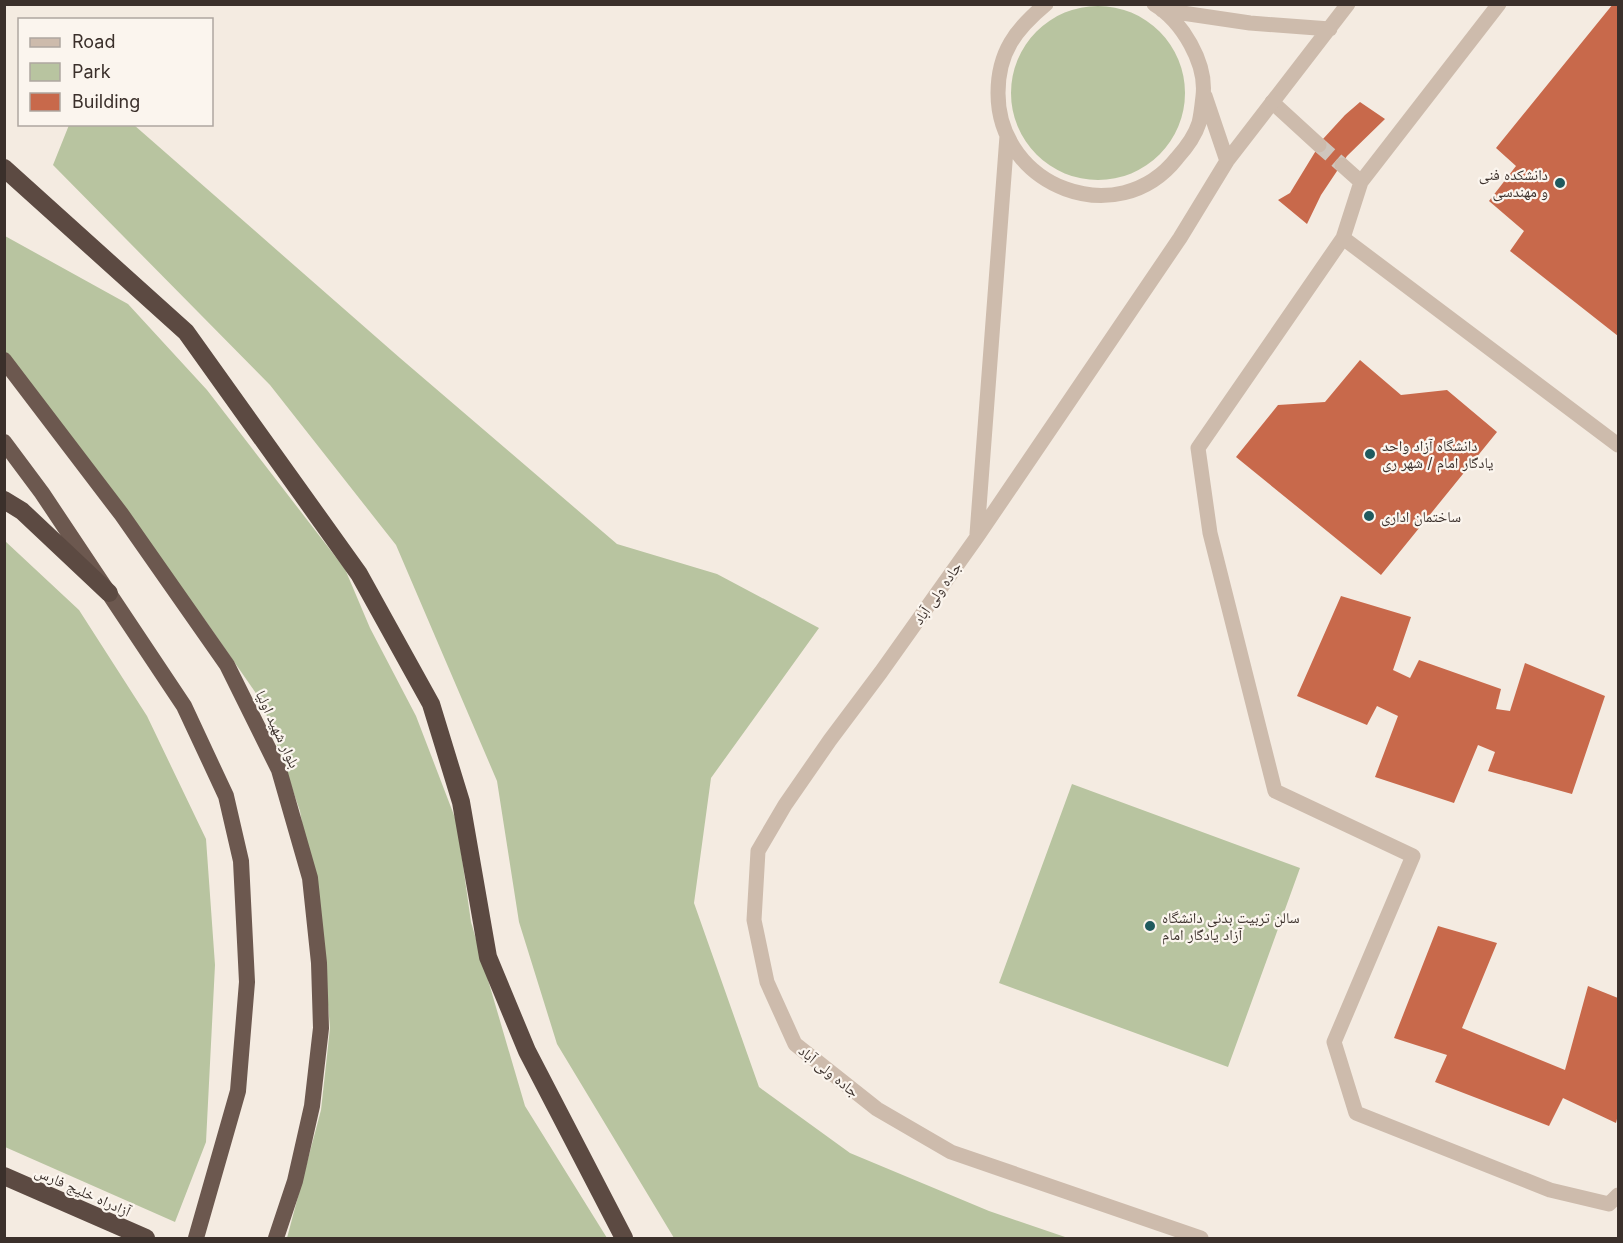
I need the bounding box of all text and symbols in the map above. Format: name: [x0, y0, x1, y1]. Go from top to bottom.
legend: [18, 18, 213, 126]
text: Road: [72, 31, 115, 52]
text: Park: [72, 61, 111, 82]
text: Building: [72, 91, 140, 112]
place label: دانشکده فنی و مهندسی: [1479, 165, 1548, 202]
marker: دانشکده فنی و مهندسی: [1553, 176, 1567, 190]
place label: دانشگاه آزاد واحد یادگار امام / شهر ری: [1382, 436, 1494, 473]
marker: دانشگاه آزاد واحد یادگار امام / شهر ری: [1363, 447, 1377, 461]
place label: ساختمان اداری: [1381, 507, 1461, 527]
marker: ساختمان اداری: [1362, 509, 1376, 523]
street label: جاده ولی آباد: [908, 558, 967, 629]
street label: بلوار شهید اوليا: [252, 687, 304, 771]
place label: سالن تربیت بدنی دانشگاه آزاد یادگار امام: [1162, 908, 1300, 945]
marker: سالن تربیت بدنی دانشگاه آزاد یادگار امام: [1143, 919, 1157, 933]
street label: جاده ولی آباد: [794, 1041, 863, 1102]
street label: آزادراه خلیج فارس: [32, 1161, 135, 1222]

